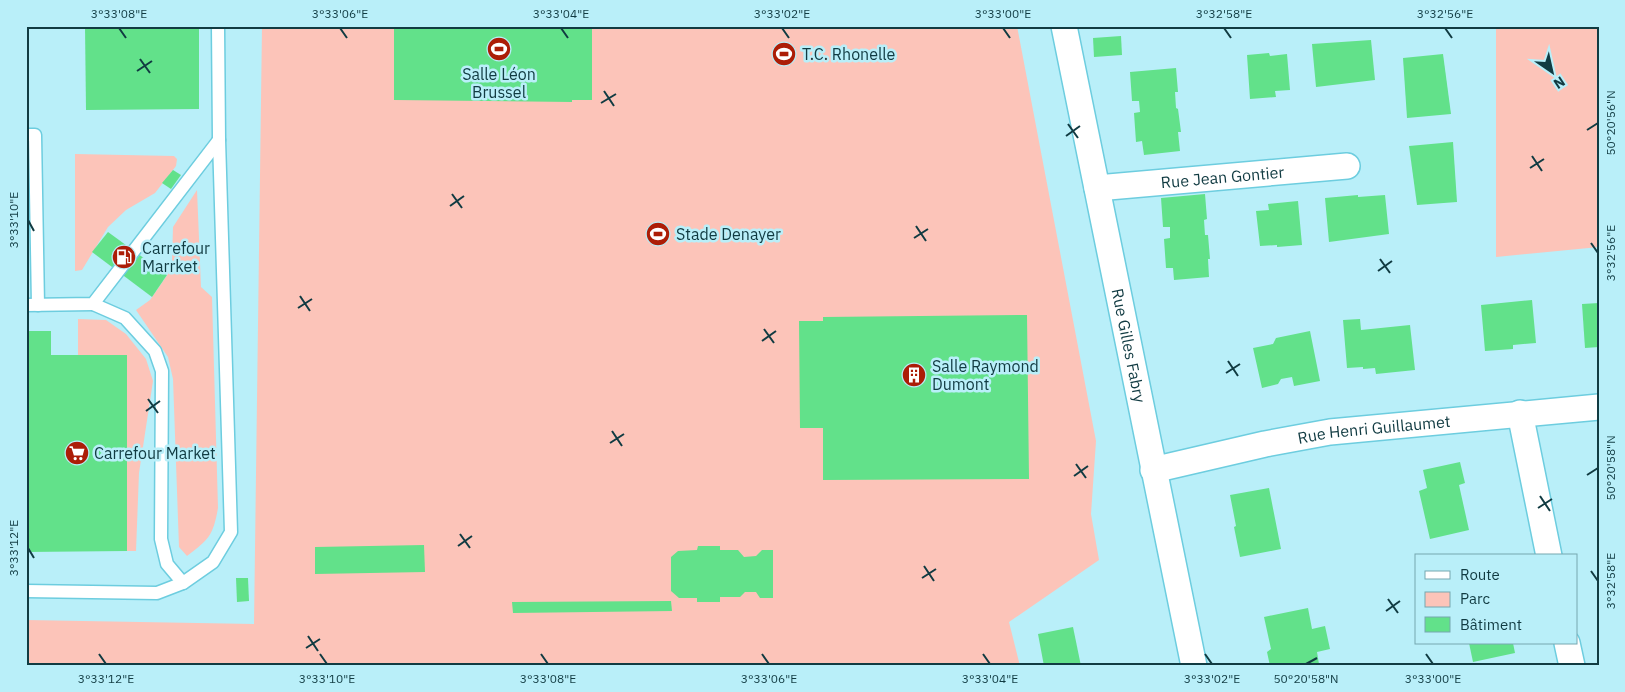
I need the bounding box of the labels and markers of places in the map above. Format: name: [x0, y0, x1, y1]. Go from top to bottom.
sports icon: Salle Léon Brussel: [486, 36, 512, 62]
sports icon: T.C. Rhonelle: [771, 41, 797, 67]
place label: T.C. Rhonelle: [802, 44, 896, 64]
place label: Salle Léon Brussel: [462, 64, 536, 102]
sports icon: Stade Denayer: [645, 221, 671, 247]
place label: Stade Denayer: [676, 224, 781, 244]
place label: Carrefour Marrket: [142, 238, 210, 276]
fuel station icon: Carrefour Marrket: [111, 244, 137, 270]
place label: Salle Raymond Dumont: [932, 356, 1039, 394]
building icon: Salle Raymond Dumont: [901, 362, 927, 388]
supermarket icon: Carrefour Market: [64, 440, 90, 466]
place label: Carrefour Market: [94, 443, 216, 463]

